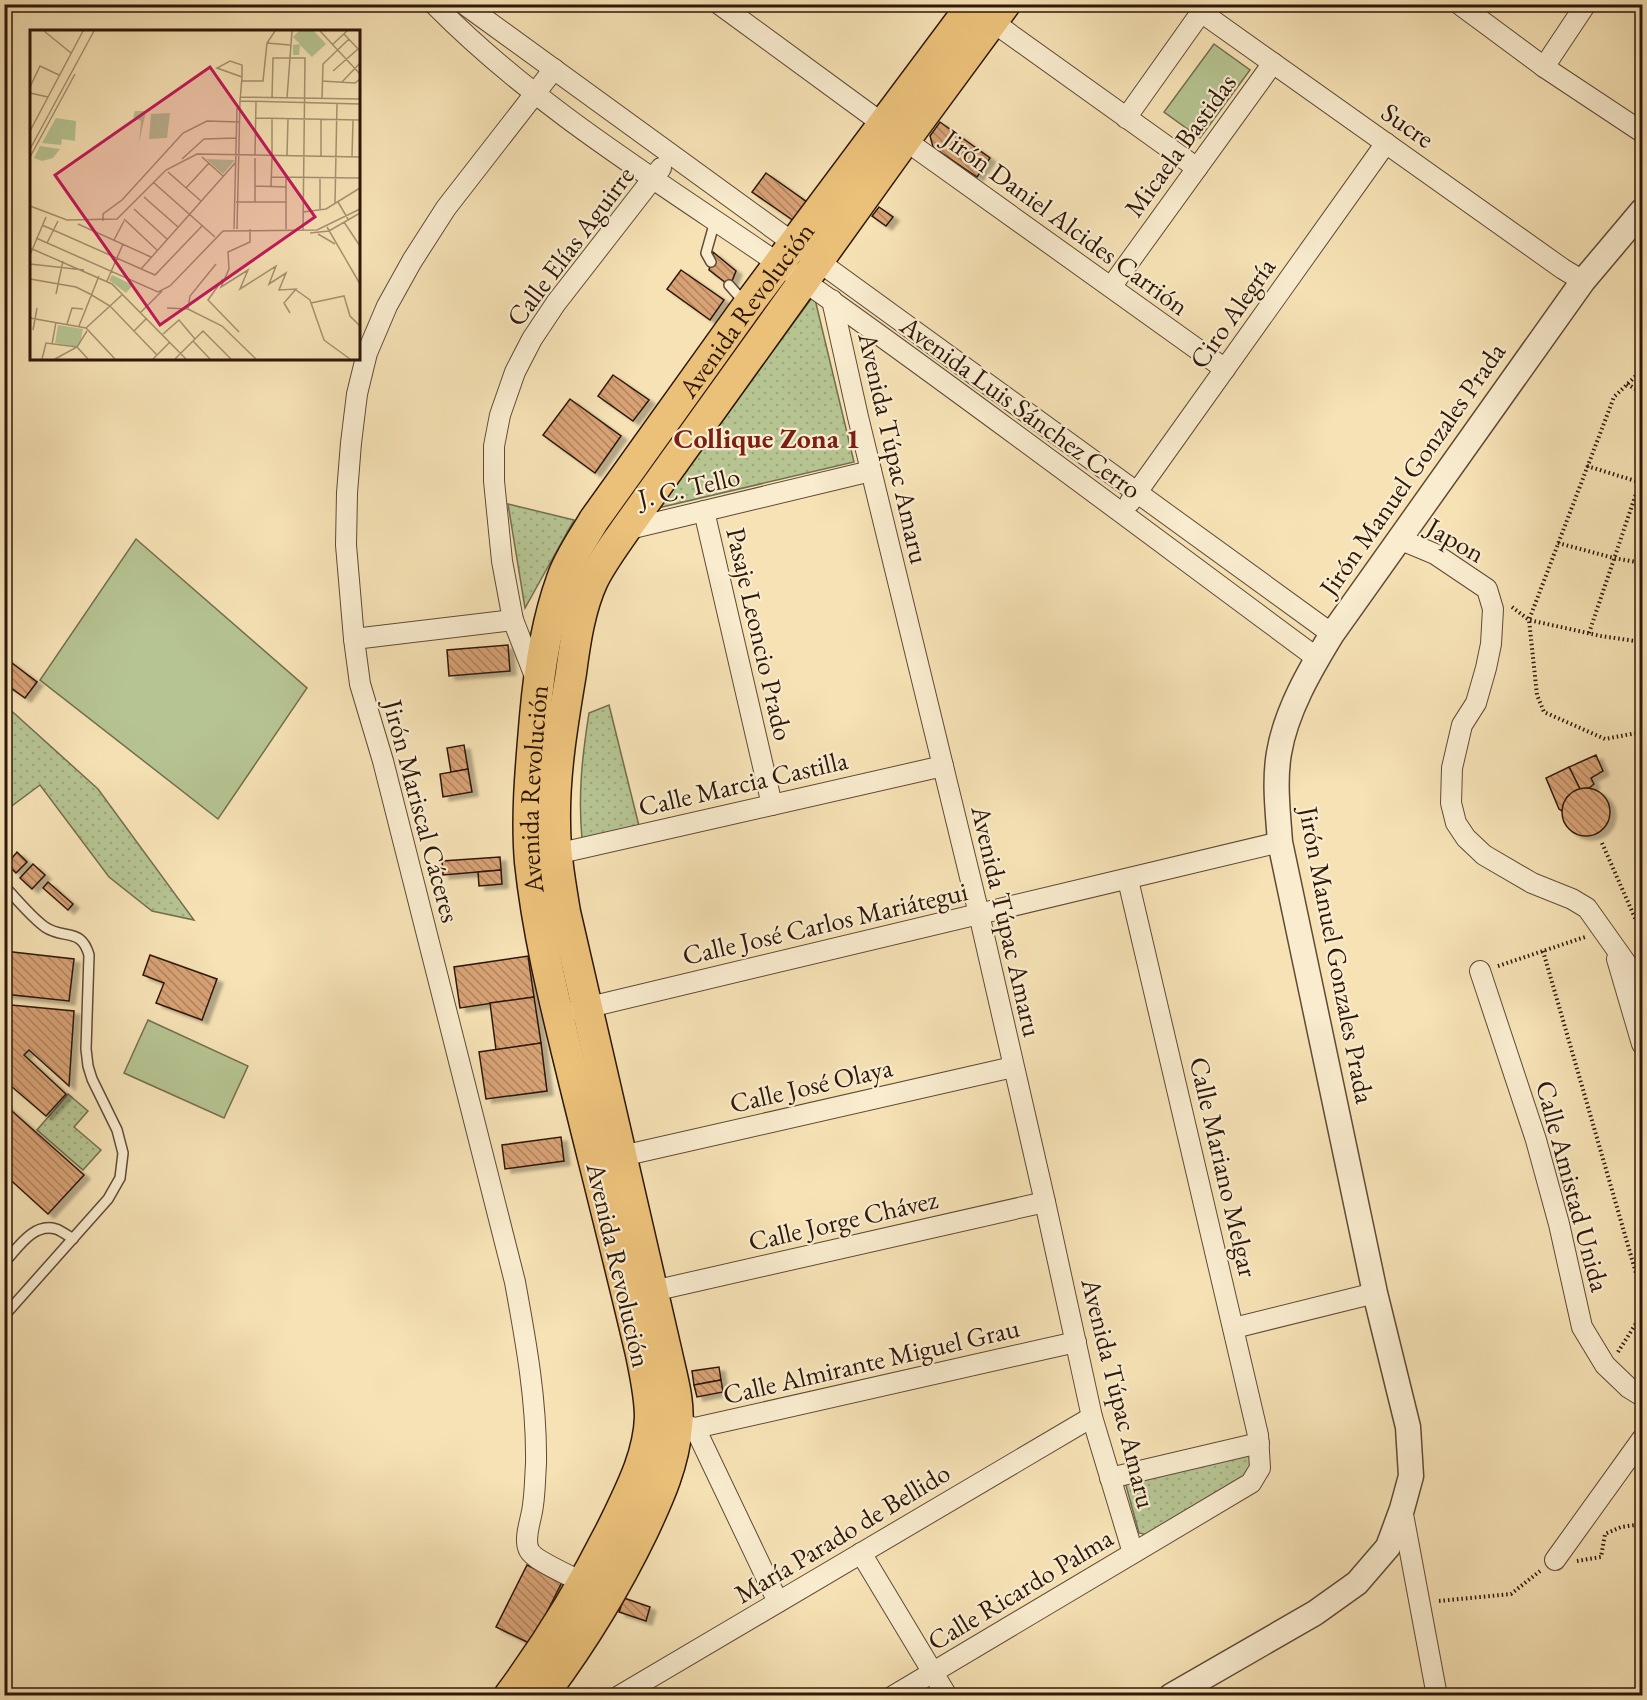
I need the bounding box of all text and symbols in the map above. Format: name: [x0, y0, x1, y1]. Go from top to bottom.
inset map: [30, 30, 360, 360]
street label: Micaela Bastidas: [1116, 66, 1244, 224]
street label: Sucre: [1375, 94, 1441, 156]
street label: Jirón Daniel Alcides Carrión: [935, 120, 1196, 323]
street label: Calle Elías Aguirre: [498, 159, 642, 333]
street label: Avenida Revolución: [669, 215, 822, 405]
street label: Ciro Alegría: [1181, 251, 1283, 375]
street label: Avenida Luis Sánchez Cerro: [893, 307, 1148, 506]
street label: Avenida Túpac Amaru: [850, 328, 938, 567]
street label: Jirón Manuel Gonzales Prada: [1310, 335, 1513, 604]
district label: Collique Zona 1: [674, 420, 860, 456]
street label: J. C. Tello: [633, 458, 743, 516]
street label: Japon: [1419, 508, 1491, 571]
street label: Pasaje Leoncio Prado: [719, 524, 801, 744]
street label: Avenida Revolución: [511, 683, 556, 897]
street label: Jirón Mariscal Cáceres: [375, 694, 469, 926]
street label: Calle Marcia Castilla: [635, 742, 851, 824]
street label: Avenida Túpac Amaru: [963, 801, 1051, 1040]
street label: Jirón Manuel Gonzales Prada: [1291, 802, 1383, 1107]
street label: Calle José Carlos Mariátegui: [679, 873, 971, 973]
street label: Calle José Olaya: [726, 1049, 896, 1121]
street label: Calle Mariano Melgar: [1182, 1053, 1266, 1281]
street label: Calle Amistad Unida: [1528, 1076, 1618, 1296]
street label: Avenida Revolución: [578, 1158, 660, 1371]
street label: Calle Jorge Chávez: [745, 1181, 942, 1259]
street label: Avenida Túpac Amaru: [1073, 1273, 1165, 1512]
street label: Calle Almirante Miguel Grau: [719, 1310, 1023, 1412]
street label: María Parado de Bellido: [728, 1455, 956, 1611]
street label: Calle Ricardo Palma: [921, 1520, 1119, 1658]

